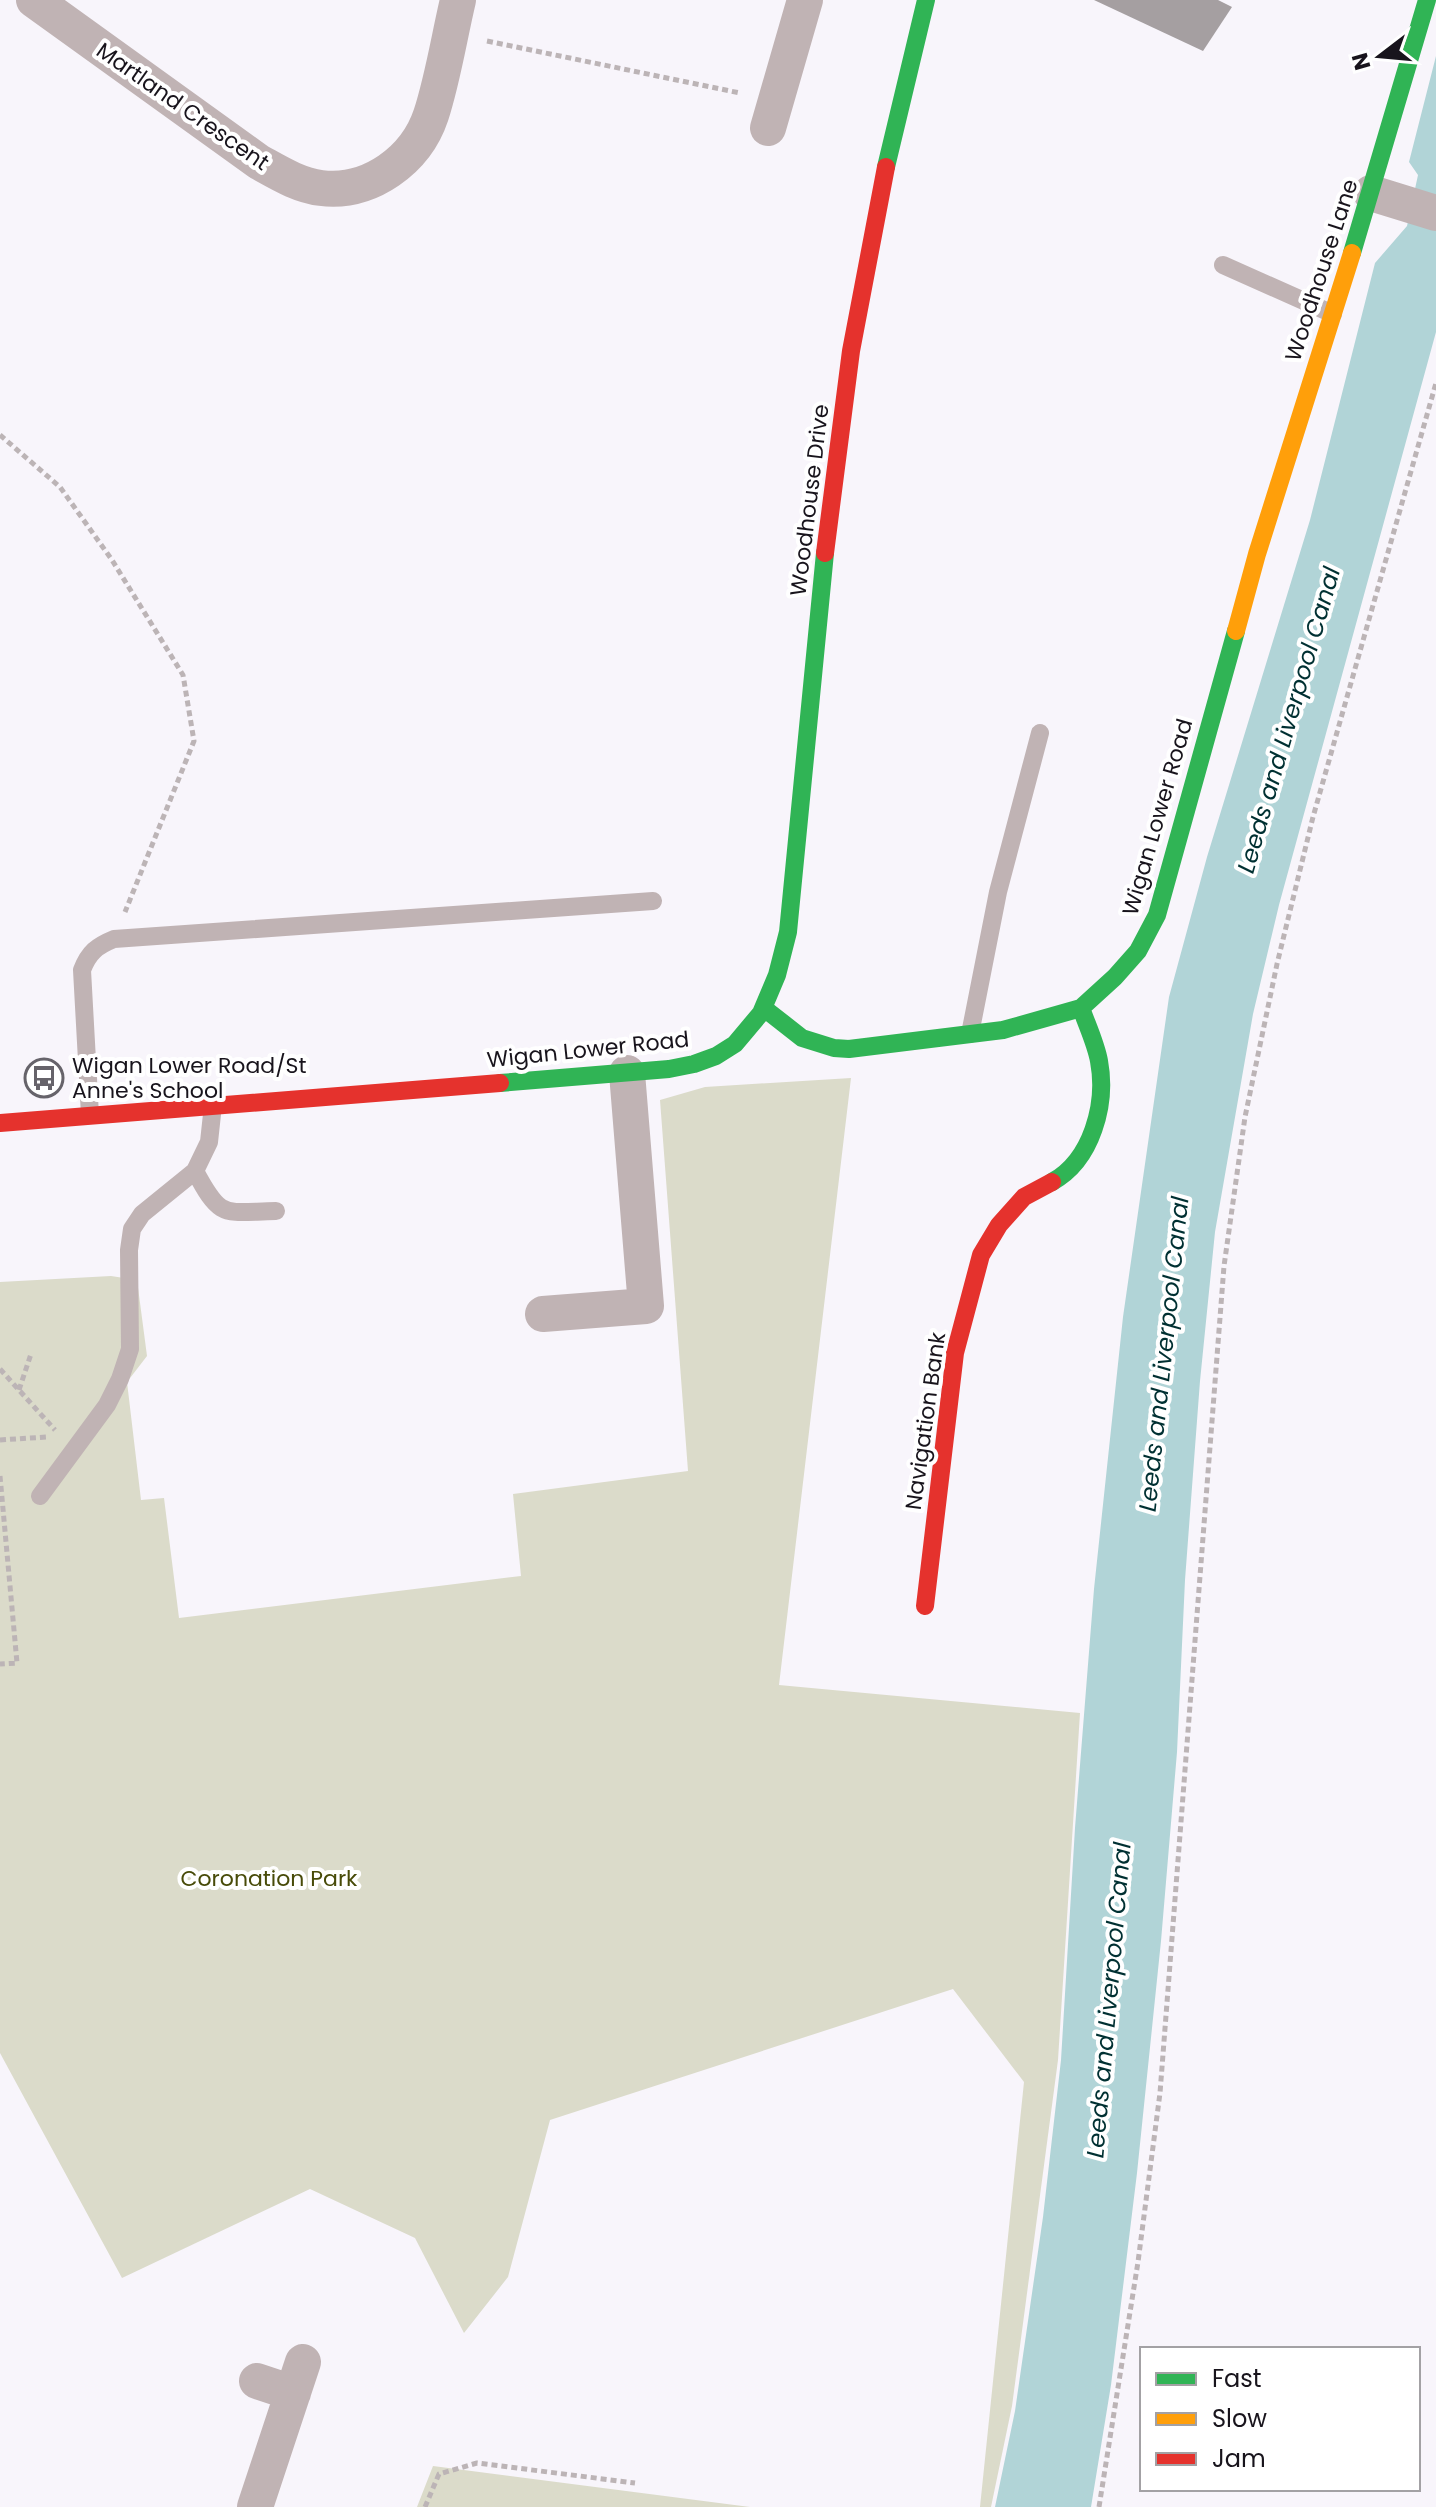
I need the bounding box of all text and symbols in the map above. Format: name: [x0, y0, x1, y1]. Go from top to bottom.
north arrow: [1340, 16, 1420, 96]
street label: Martland Crescent: [90, 35, 275, 178]
text: N: [1344, 49, 1378, 74]
street label: Woodhouse Lane: [1277, 175, 1366, 365]
street label: Woodhouse Drive: [782, 402, 837, 598]
water label: Leeds and Liverpool Canal: [1229, 563, 1348, 877]
street label: Wigan Lower Road: [1115, 715, 1200, 919]
street label: Wigan Lower Road: [485, 1023, 691, 1076]
place label: Wigan Lower Road/St Anne's School: [72, 1050, 307, 1106]
bus stop icon: Wigan Lower Road/St Anne's School: [23, 1057, 65, 1099]
water label: Leeds and Liverpool Canal: [1131, 1195, 1196, 1513]
street label: Navigation Bank: [898, 1330, 953, 1512]
water label: Leeds and Liverpool Canal: [1078, 1841, 1139, 2159]
park label: Coronation Park: [181, 1863, 358, 1894]
legend: [1140, 2347, 1420, 2491]
text: Fast: [1212, 2362, 1262, 2395]
text: Slow: [1212, 2402, 1267, 2435]
text: Jam: [1212, 2442, 1266, 2475]

